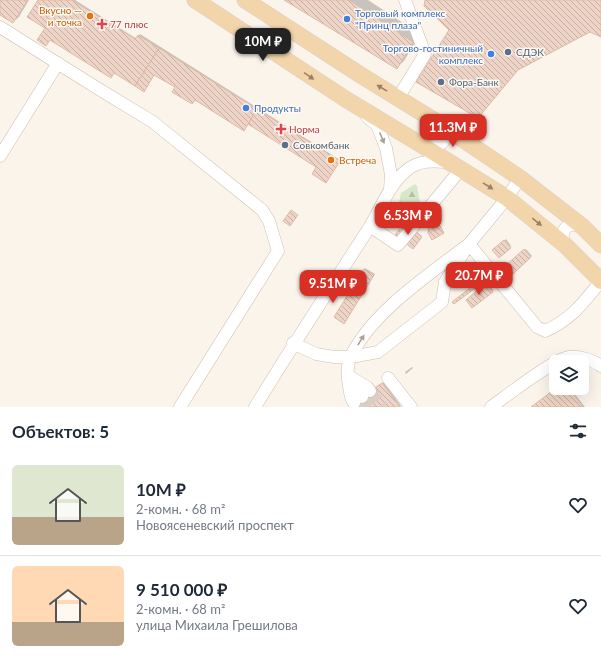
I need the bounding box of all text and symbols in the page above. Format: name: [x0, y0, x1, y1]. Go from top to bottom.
place label: Вкусно — и точка: [39, 4, 82, 28]
place label: Торговый комплекс "Принц плаза": [355, 7, 445, 31]
marker: Вкусно — и точка: [85, 11, 95, 21]
marker: Торговый комплекс "Принц плаза": [342, 14, 352, 24]
place label: 77 плюс: [110, 18, 148, 30]
marker: 77 плюс: [97, 19, 107, 29]
pin: 10M ₽: [235, 28, 291, 62]
text: 10M ₽: [244, 33, 282, 49]
place label: Торгово-гостиничный комплекс: [383, 42, 483, 66]
place label: СДЭК: [516, 46, 544, 58]
marker: СДЭК: [503, 47, 513, 57]
marker: Торгово-гостиничный комплекс: [486, 49, 496, 59]
one-way arrow: [304, 72, 315, 80]
place label: Фора-Банк: [449, 76, 499, 88]
marker: Фора-Банк: [436, 77, 446, 87]
one-way arrow: [376, 84, 388, 91]
place label: Продукты: [254, 102, 301, 114]
marker: Продукты: [241, 103, 251, 113]
pin: 11.3M ₽: [416, 114, 490, 148]
text: 11.3M ₽: [429, 119, 477, 135]
place label: Норма: [289, 123, 320, 135]
marker: Норма: [276, 124, 286, 134]
one-way arrow: [379, 133, 385, 144]
place label: Совкомбанк: [293, 139, 350, 151]
marker: Совкомбанк: [280, 140, 290, 150]
place label: Встреча: [339, 154, 376, 166]
marker: Встреча: [326, 155, 336, 165]
one-way arrow: [482, 183, 494, 190]
pin: 6.53M ₽: [371, 202, 445, 236]
text: 6.53M ₽: [384, 207, 432, 223]
one-way arrow: [532, 218, 543, 227]
pin: 20.7M ₽: [442, 262, 516, 296]
text: 20.7M ₽: [455, 267, 503, 283]
pin: 9.51M ₽: [296, 270, 370, 304]
text: 9.51M ₽: [309, 275, 357, 291]
one-way arrow: [358, 334, 365, 346]
map controls: [549, 355, 589, 395]
button: layers: [549, 355, 589, 395]
icon: filters: [567, 420, 589, 442]
text: Объектов: 5: [12, 421, 109, 442]
text: 10M ₽: [136, 479, 186, 500]
icon: home: [44, 481, 92, 529]
icon: heart: [567, 494, 589, 516]
text: 2-комн. · 68 m²: [136, 501, 225, 517]
text: Новоясеневский проспект: [136, 517, 294, 533]
text: 9 510 000 ₽: [136, 579, 227, 600]
icon: home: [44, 582, 92, 630]
icon: heart: [567, 595, 589, 617]
text: 2-комн. · 68 m²: [136, 601, 225, 617]
text: улица Михаила Грешилова: [136, 617, 298, 633]

